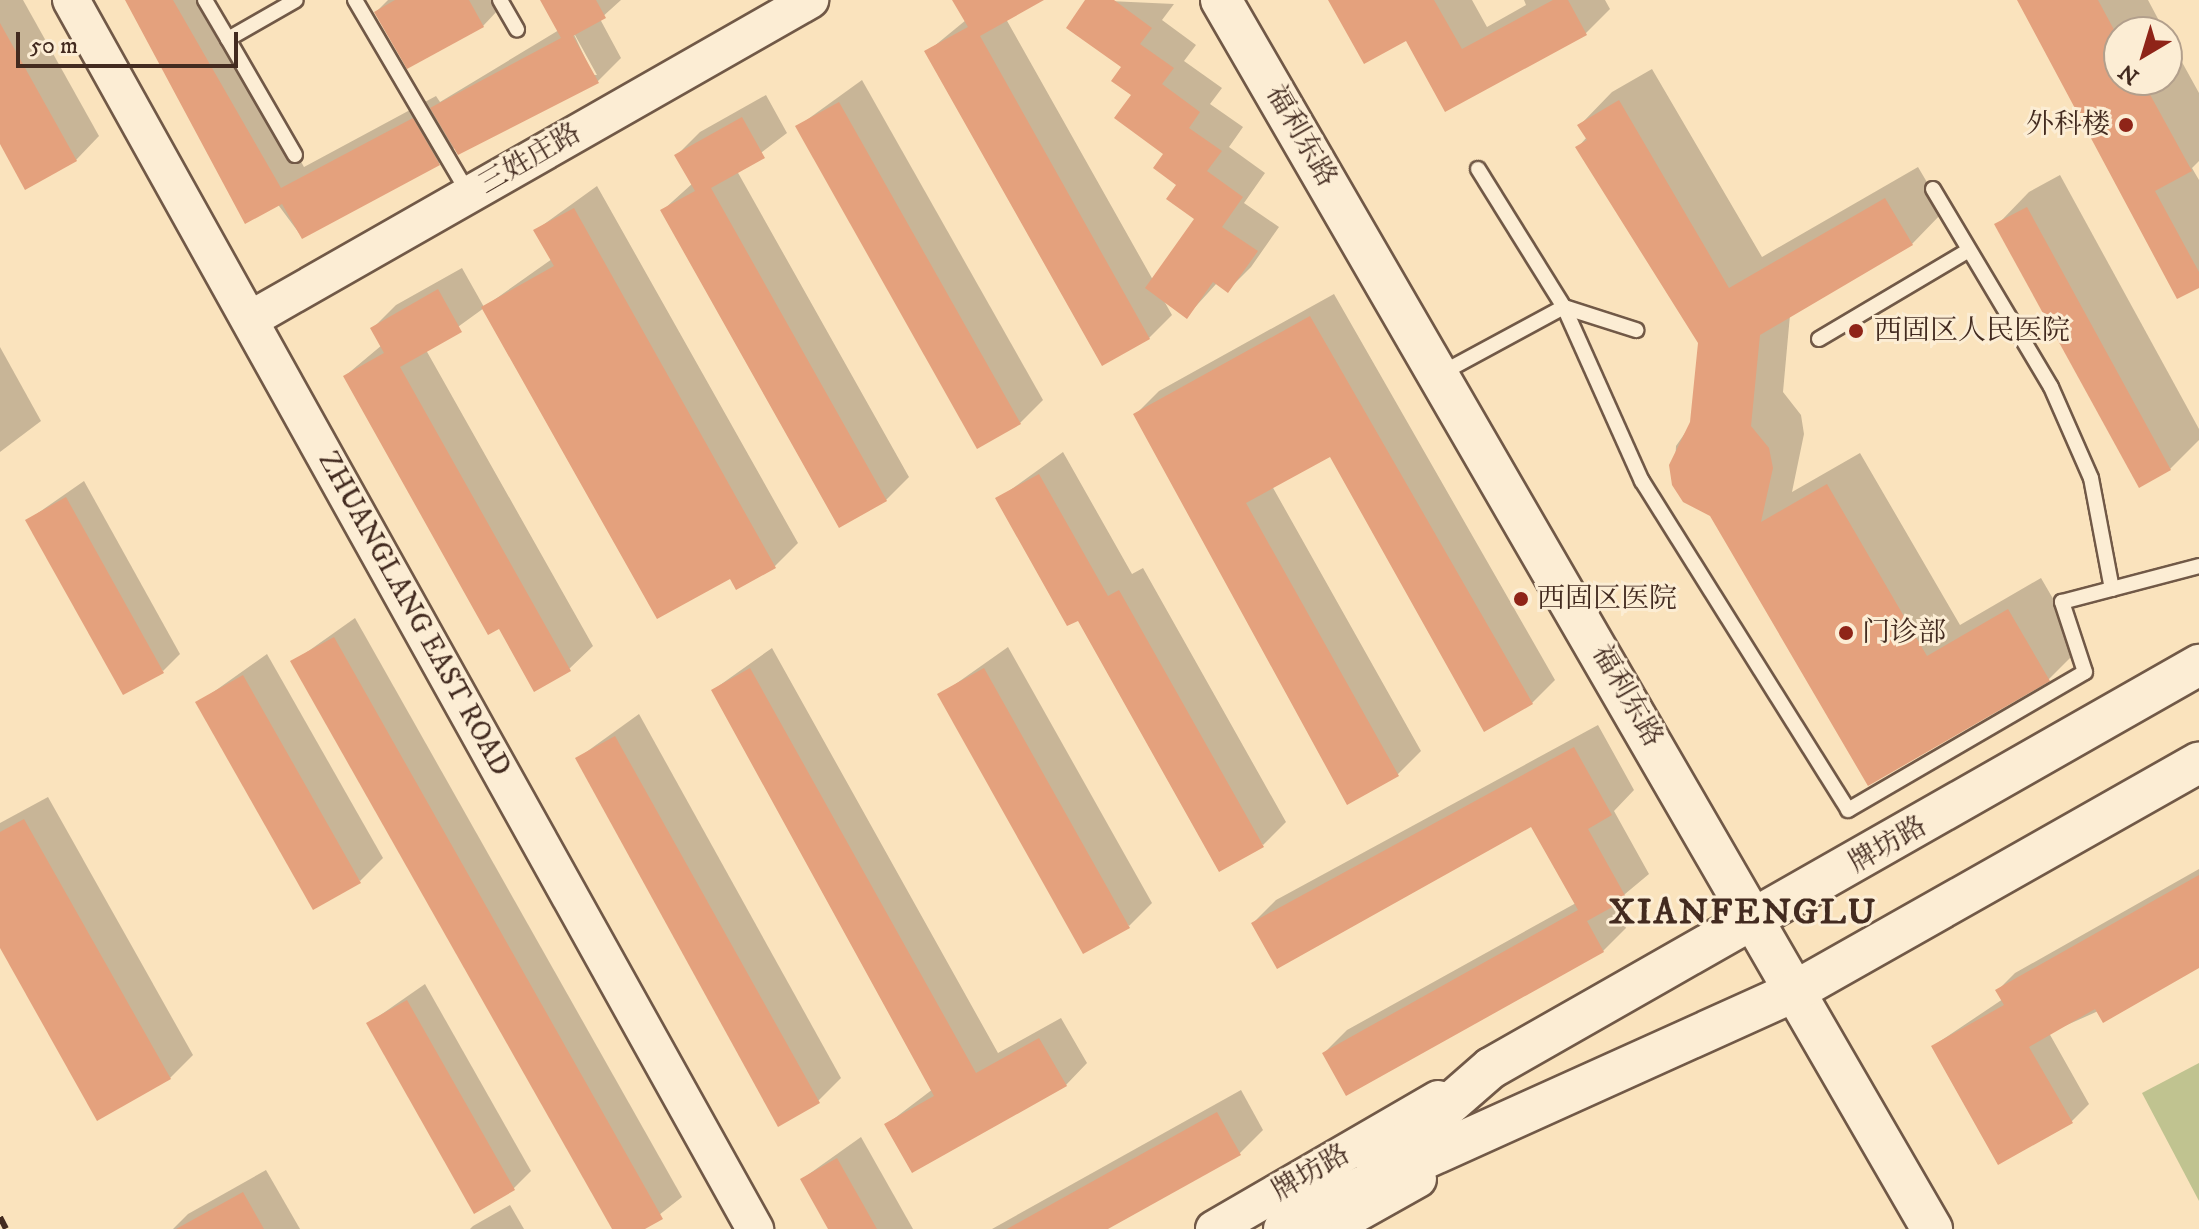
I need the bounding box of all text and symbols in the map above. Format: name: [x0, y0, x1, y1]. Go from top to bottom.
scale bar: [20, 16, 242, 66]
north arrow: [2103, 16, 2183, 96]
text: 50 m: [30, 31, 78, 61]
text: N: [2114, 58, 2145, 90]
street label: 福利东路: [1258, 79, 1344, 193]
place label: 外科楼: [2026, 108, 2110, 142]
street label: 三姓庄路: [473, 116, 587, 202]
marker: 外科楼: [2117, 116, 2135, 134]
place label: 西固区人民医院: [1874, 314, 2070, 348]
marker: 西固区人民医院: [1845, 320, 1867, 342]
street label: ZHUANGLANG EAST ROAD: [311, 446, 517, 782]
place label: 西固区医院: [1537, 582, 1677, 616]
marker: 西固区医院: [1512, 590, 1530, 608]
place label: 门诊部: [1862, 616, 1946, 650]
marker: 门诊部: [1837, 624, 1855, 642]
street label: 福利东路: [1584, 639, 1670, 753]
street label: 牌坊路: [1843, 809, 1933, 881]
district label: XIANFENGLU: [1609, 891, 1877, 935]
street label: 牌坊路: [1266, 1137, 1356, 1209]

